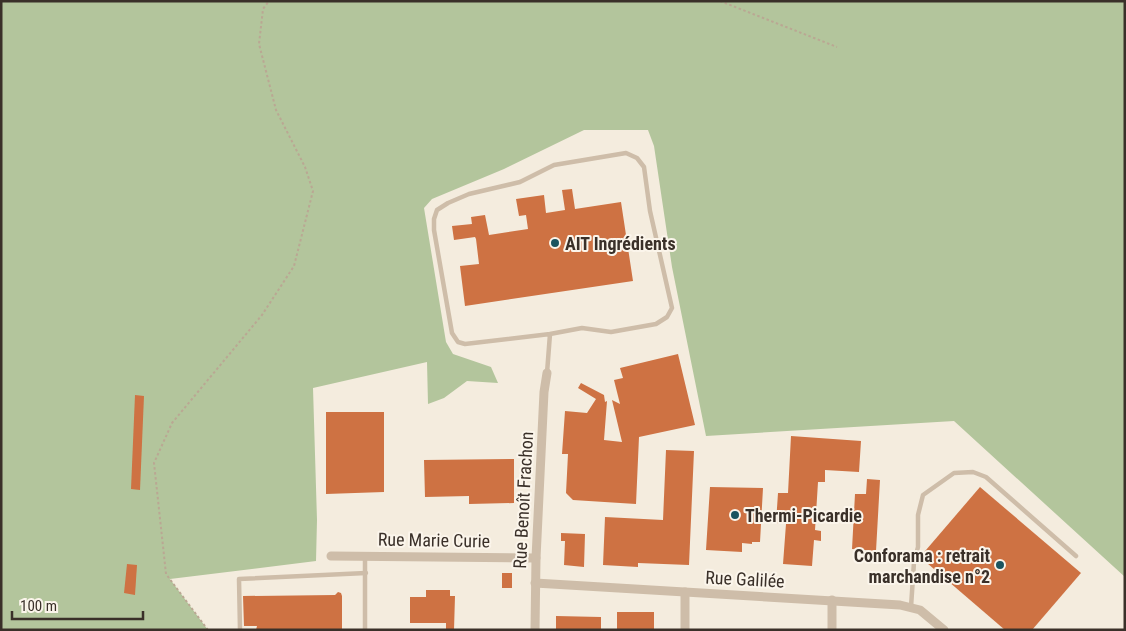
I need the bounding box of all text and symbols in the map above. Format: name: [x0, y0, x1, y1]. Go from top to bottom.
place label: AIT Ingrédients: [565, 233, 676, 254]
marker: AIT Ingrédients: [549, 237, 561, 249]
street label: Rue Benoît Frachon: [509, 431, 537, 569]
place label: Thermi-Picardie: [745, 505, 862, 526]
marker: Thermi-Picardie: [729, 509, 741, 521]
street label: Rue Marie Curie: [378, 529, 490, 551]
place label: Conforama : retrait marchandise n°2: [854, 545, 990, 587]
marker: Conforama : retrait marchandise n°2: [994, 559, 1006, 571]
street label: Rue Galilée: [705, 566, 785, 592]
scale bar: [12, 588, 144, 620]
text: 100 m: [20, 597, 57, 615]

